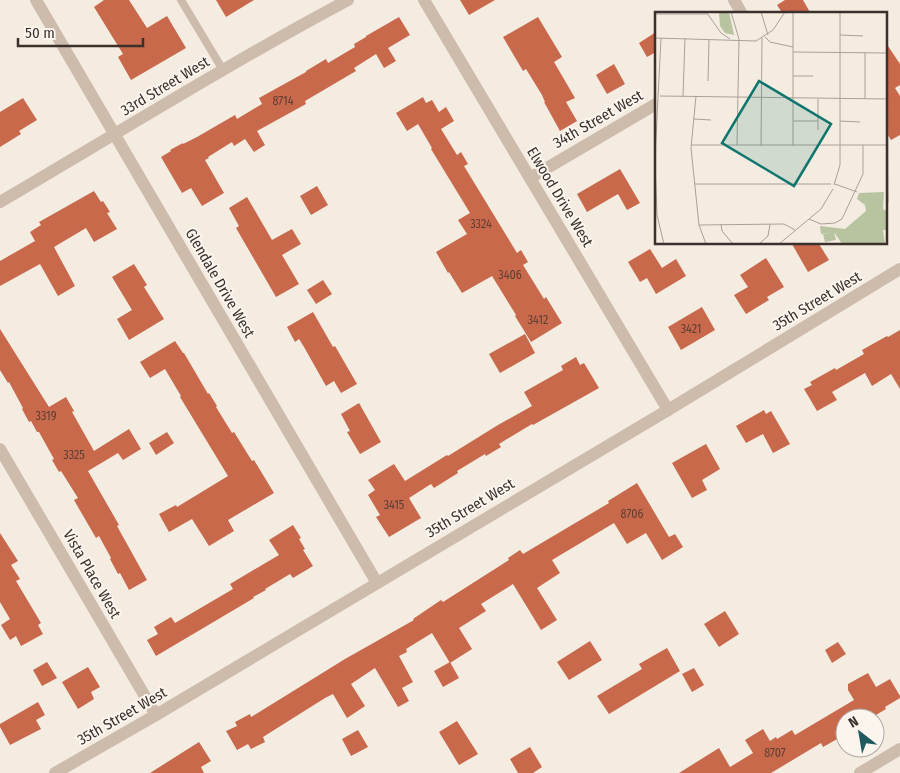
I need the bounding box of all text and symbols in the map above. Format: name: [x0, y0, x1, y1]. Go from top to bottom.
inset map: [655, 12, 888, 245]
scale bar: [18, 15, 142, 47]
text: 50 m: [25, 24, 55, 42]
street label: 33rd Street West: [117, 52, 213, 120]
street label: 34th Street West: [550, 86, 646, 152]
house number: 8714: [272, 94, 294, 108]
street label: Elwood Drive West: [523, 144, 597, 250]
house number: 3324: [470, 217, 492, 231]
street label: Glendale Drive West: [181, 225, 259, 341]
street label: 35th Street West: [769, 267, 865, 334]
house number: 3406: [498, 268, 522, 282]
house number: 3412: [528, 313, 548, 327]
house number: 3421: [681, 322, 701, 336]
house number: 3319: [35, 409, 57, 423]
house number: 3325: [63, 448, 85, 462]
street label: 35th Street West: [422, 474, 518, 541]
house number: 3415: [384, 498, 405, 512]
house number: 8706: [621, 507, 643, 521]
street label: Vista Place West: [59, 526, 125, 622]
street label: 35th Street West: [74, 683, 170, 749]
north arrow: [835, 708, 885, 758]
text: N: [846, 713, 862, 732]
house number: 8707: [764, 746, 786, 760]

